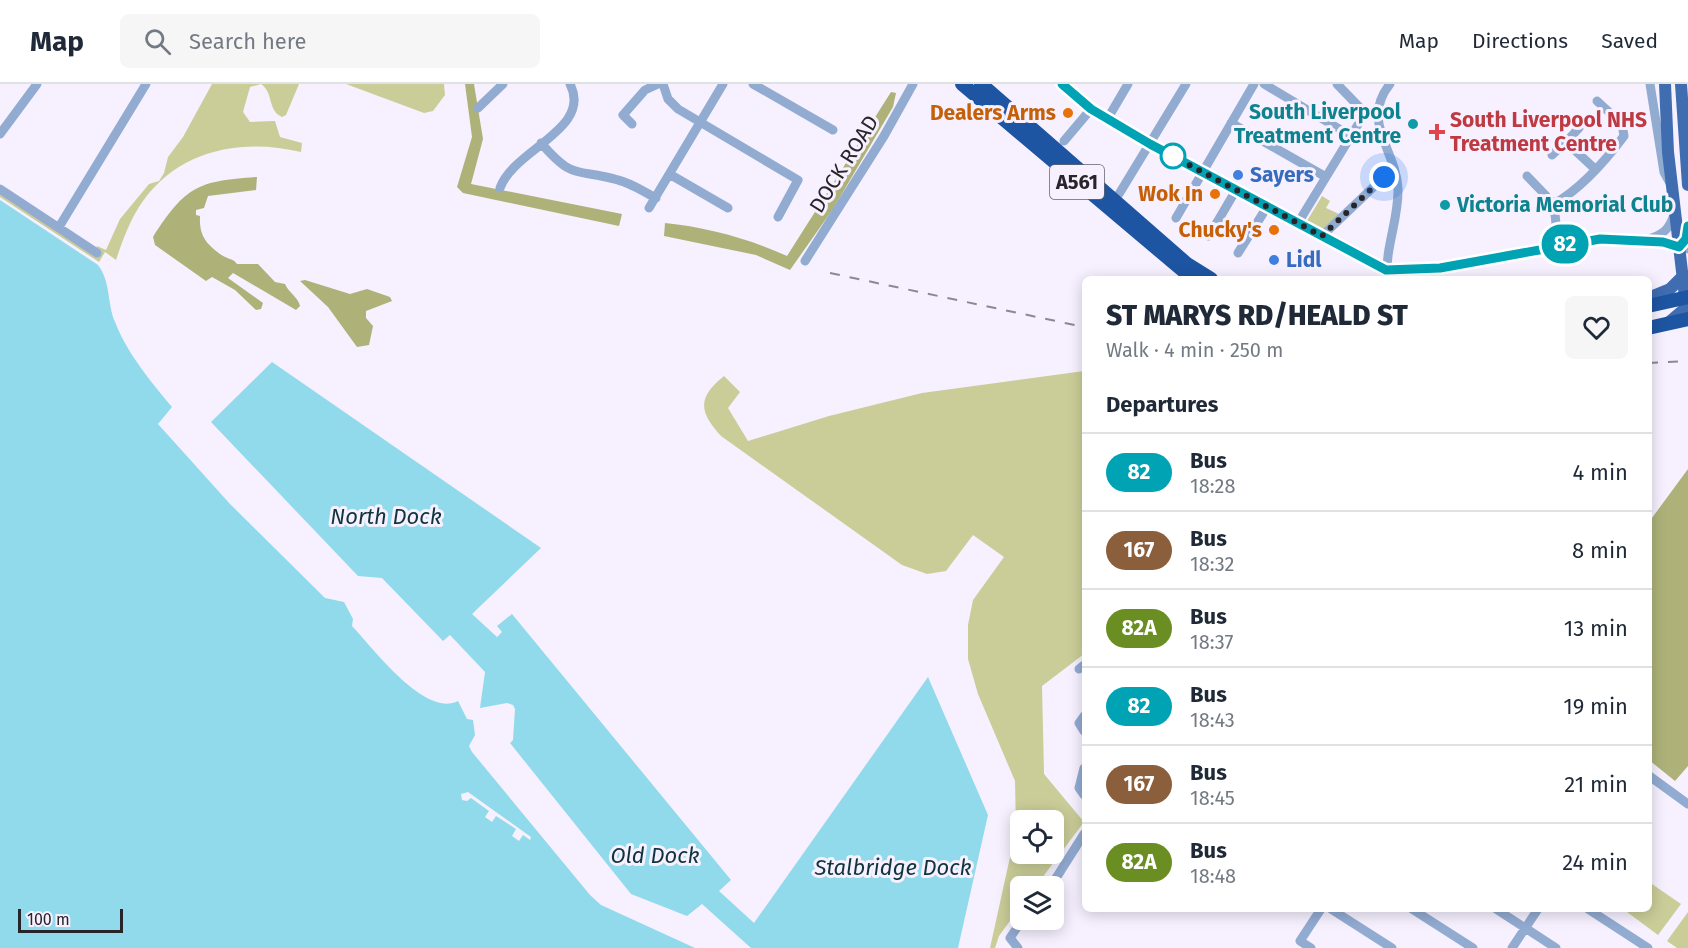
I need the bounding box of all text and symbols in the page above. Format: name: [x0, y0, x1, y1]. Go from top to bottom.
search box: [120, 14, 540, 68]
text: Map: [30, 25, 84, 58]
icon: search: [141, 25, 174, 58]
text: Search here: [189, 28, 307, 55]
text: Map: [1399, 28, 1439, 54]
text: Directions: [1472, 28, 1568, 54]
text: Saved: [1601, 28, 1658, 54]
place label: South Liverpool Treatment Centre: [1234, 99, 1402, 149]
place label: Dealers Arms: [930, 100, 1056, 126]
marker: Dealers Arms: [1061, 106, 1075, 120]
place label: South Liverpool NHS Treatment Centre: [1450, 107, 1647, 157]
street label: DOCK ROAD: [804, 110, 884, 218]
marker: South Liverpool Treatment Centre: [1406, 117, 1420, 131]
marker: South Liverpool NHS Treatment Centre: [1428, 123, 1446, 141]
unlabelled marker: [1160, 143, 1186, 169]
place label: Sayers: [1250, 162, 1314, 188]
your location: [1369, 162, 1399, 192]
road number: A561: [1050, 165, 1104, 199]
marker: Sayers: [1231, 168, 1245, 182]
place label: Wok In: [1138, 181, 1203, 207]
marker: Wok In: [1208, 187, 1222, 201]
place label: Victoria Memorial Club: [1456, 192, 1673, 218]
marker: Victoria Memorial Club: [1438, 198, 1452, 212]
place label: Chucky's: [1179, 217, 1262, 243]
marker: Chucky's: [1267, 223, 1281, 237]
line badge: 82: [1538, 224, 1592, 264]
text: 82: [1554, 231, 1576, 257]
place label: Lidl: [1286, 247, 1322, 273]
marker: Lidl: [1267, 253, 1281, 267]
button: heart: [1565, 296, 1628, 359]
text: ST MARYS RD/HEALD ST: [1106, 299, 1408, 332]
text: Walk · 4 min · 250 m: [1106, 338, 1283, 362]
text: Departures: [1106, 391, 1218, 418]
text: Bus: [1190, 447, 1227, 474]
text: 82: [1128, 459, 1150, 485]
text: 4 min: [1573, 459, 1628, 486]
text: 18:28: [1190, 474, 1235, 498]
water label: North Dock: [330, 503, 442, 530]
text: Bus: [1190, 525, 1227, 552]
text: 167: [1124, 537, 1154, 563]
text: 8 min: [1572, 537, 1628, 564]
text: 18:32: [1190, 552, 1234, 576]
text: Bus: [1190, 603, 1227, 630]
text: 82A: [1121, 615, 1157, 641]
text: 13 min: [1564, 615, 1628, 642]
text: 18:37: [1190, 630, 1233, 654]
text: Bus: [1190, 681, 1227, 708]
text: 82: [1128, 693, 1150, 719]
text: 19 min: [1563, 693, 1628, 720]
text: 18:43: [1190, 708, 1235, 732]
text: Bus: [1190, 759, 1227, 786]
text: 167: [1124, 771, 1154, 797]
text: 21 min: [1564, 771, 1628, 798]
text: 18:45: [1190, 786, 1235, 810]
map controls: [1010, 810, 1064, 930]
button: locate: [1010, 810, 1064, 864]
text: Bus: [1190, 837, 1227, 864]
water label: Old Dock: [610, 842, 700, 869]
text: 82A: [1121, 849, 1157, 875]
text: 24 min: [1562, 849, 1628, 876]
water label: Stalbridge Dock: [813, 854, 972, 881]
text: 18:48: [1190, 864, 1236, 888]
button: layers: [1010, 876, 1064, 930]
scale bar: [18, 906, 123, 934]
text: 100 m: [27, 910, 70, 929]

